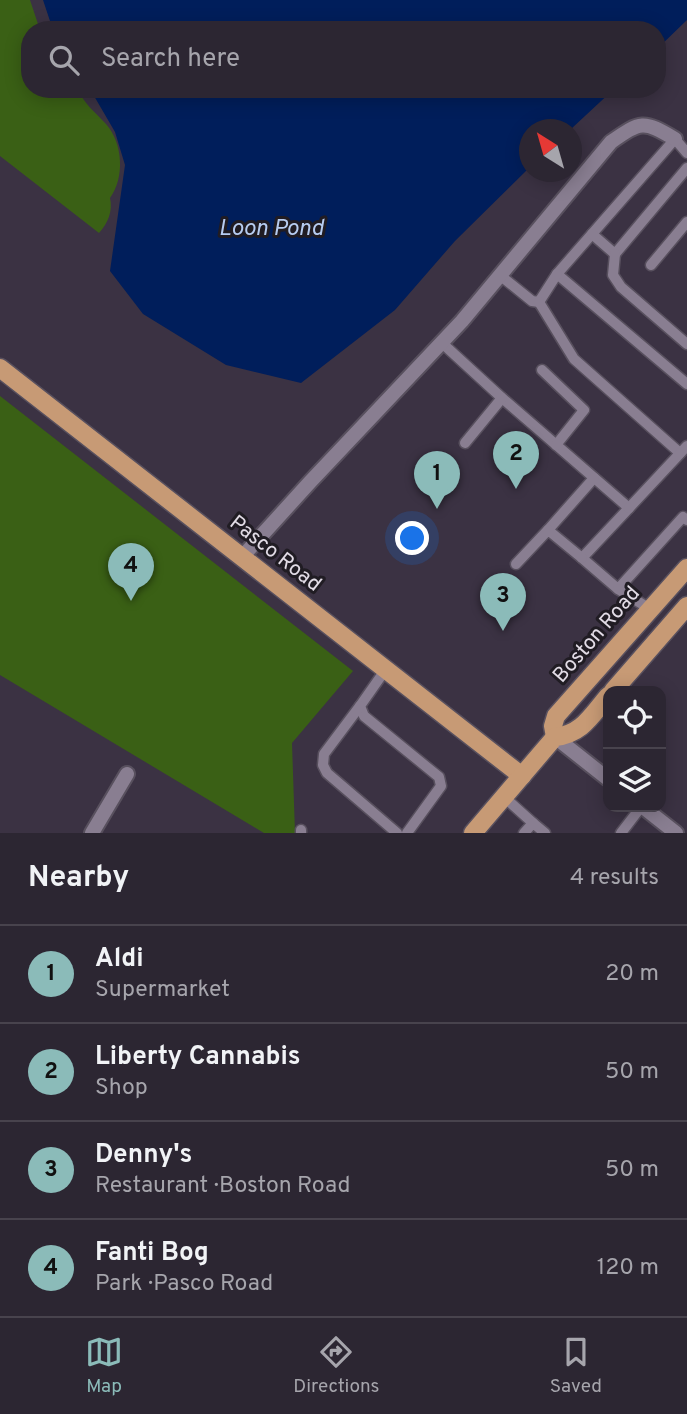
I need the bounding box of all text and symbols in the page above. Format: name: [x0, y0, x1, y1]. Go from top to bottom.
search box: [21, 21, 666, 98]
icon: search: [45, 41, 83, 79]
text: Search here: [101, 43, 240, 76]
north arrow: [519, 119, 582, 182]
water label: Loon Pond: [219, 215, 325, 244]
pin: 2: [493, 431, 539, 489]
pin: 1: [414, 451, 460, 509]
street label: Pasco Road: [224, 510, 326, 598]
your location: [395, 521, 429, 555]
pin: 4: [108, 543, 154, 601]
pin: 3: [480, 573, 526, 631]
street label: Boston Road: [548, 581, 646, 689]
map controls: [603, 686, 666, 812]
button: locate: [603, 686, 666, 749]
button: layers: [603, 749, 666, 812]
text: Nearby: [28, 860, 129, 897]
text: 4 results: [570, 864, 659, 893]
text: Aldi: [95, 943, 144, 976]
text: 1: [46, 960, 56, 989]
text: 20 m: [605, 960, 659, 989]
text: Supermarket: [95, 976, 230, 1005]
text: Liberty Cannabis: [95, 1041, 301, 1074]
text: 2: [44, 1058, 58, 1087]
text: 50 m: [605, 1058, 659, 1087]
text: Shop: [95, 1074, 148, 1103]
text: Denny's: [95, 1139, 192, 1172]
text: 3: [44, 1156, 58, 1185]
text: 50 m: [605, 1156, 659, 1185]
text: Restaurant · Boston Road: [95, 1172, 350, 1201]
text: Fanti Bog: [95, 1237, 209, 1270]
text: 4: [44, 1254, 58, 1283]
text: 120 m: [597, 1254, 659, 1283]
text: Park · Pasco Road: [95, 1270, 273, 1299]
tab: Map: [85, 1333, 123, 1399]
tab: Directions: [293, 1333, 380, 1399]
tab: Saved: [550, 1333, 602, 1399]

